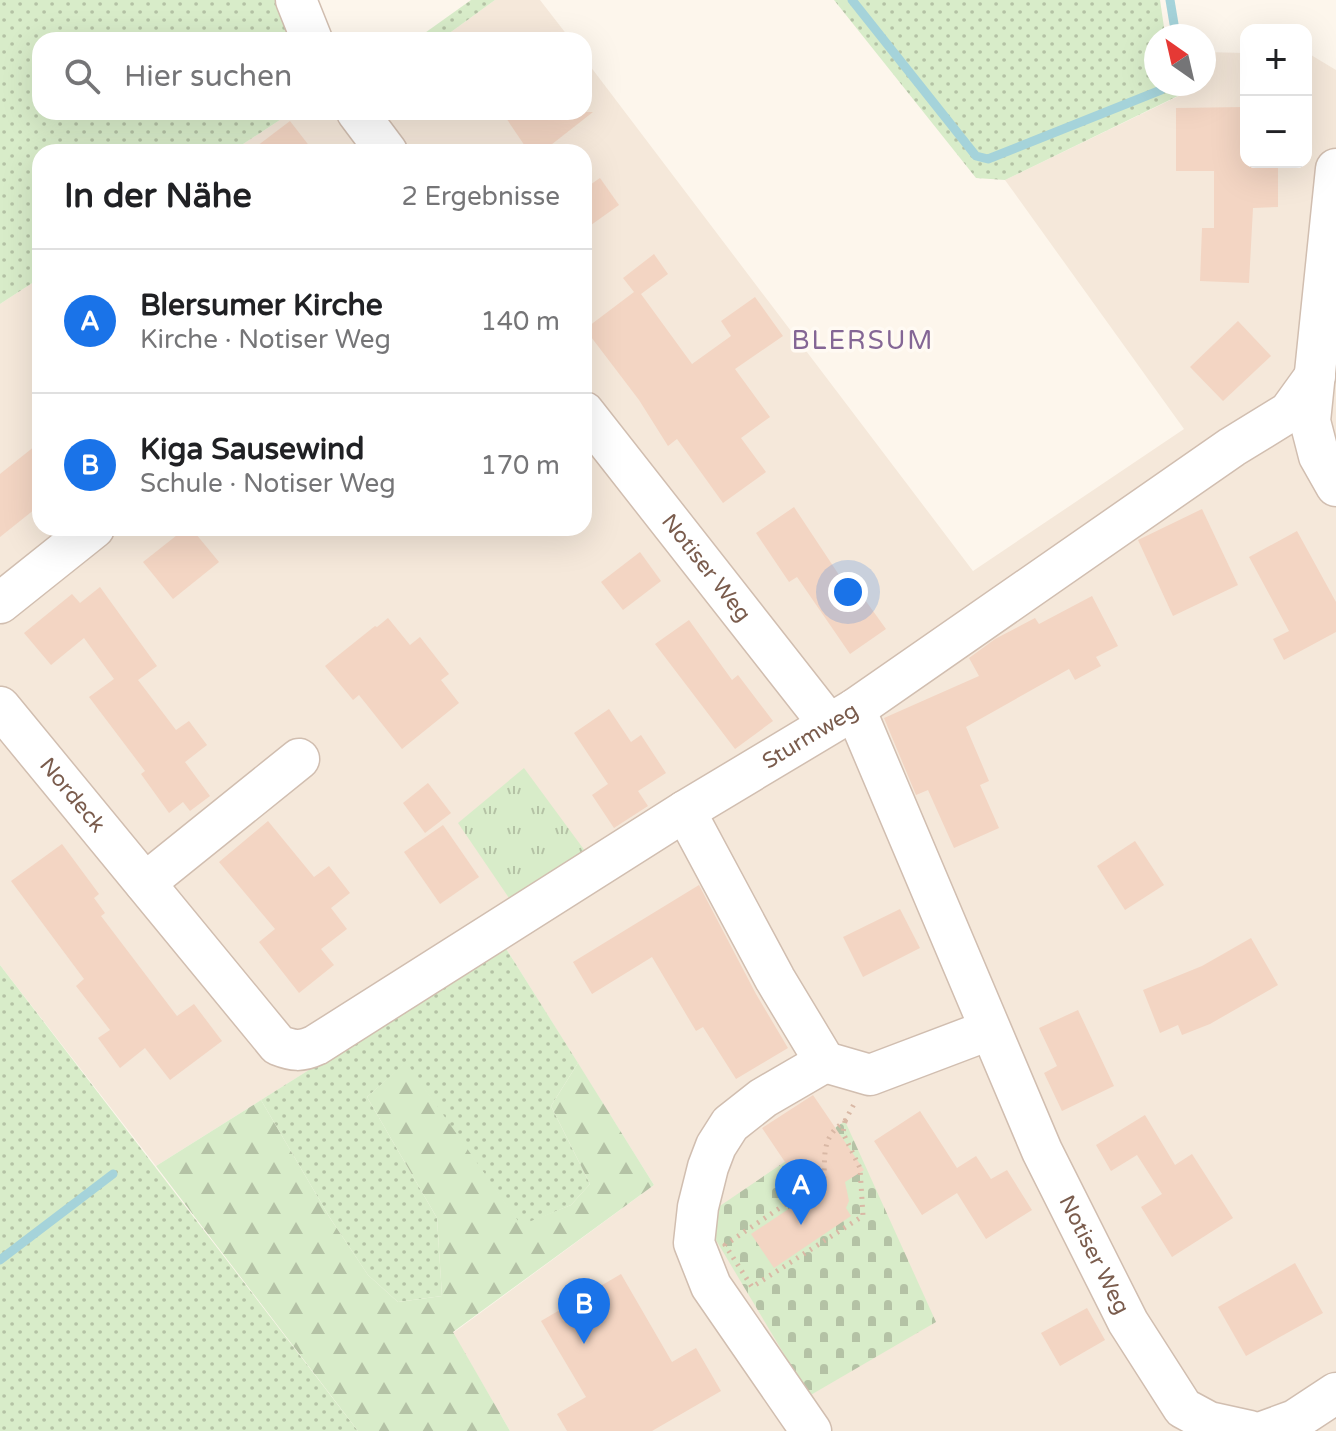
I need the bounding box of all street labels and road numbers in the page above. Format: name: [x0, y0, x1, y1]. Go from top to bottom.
street label: Notiser Weg: [656, 509, 756, 627]
street label: Sturmweg: [758, 697, 863, 775]
street label: Nordeck: [34, 752, 111, 838]
street label: Notiser Weg: [1053, 1191, 1135, 1318]

